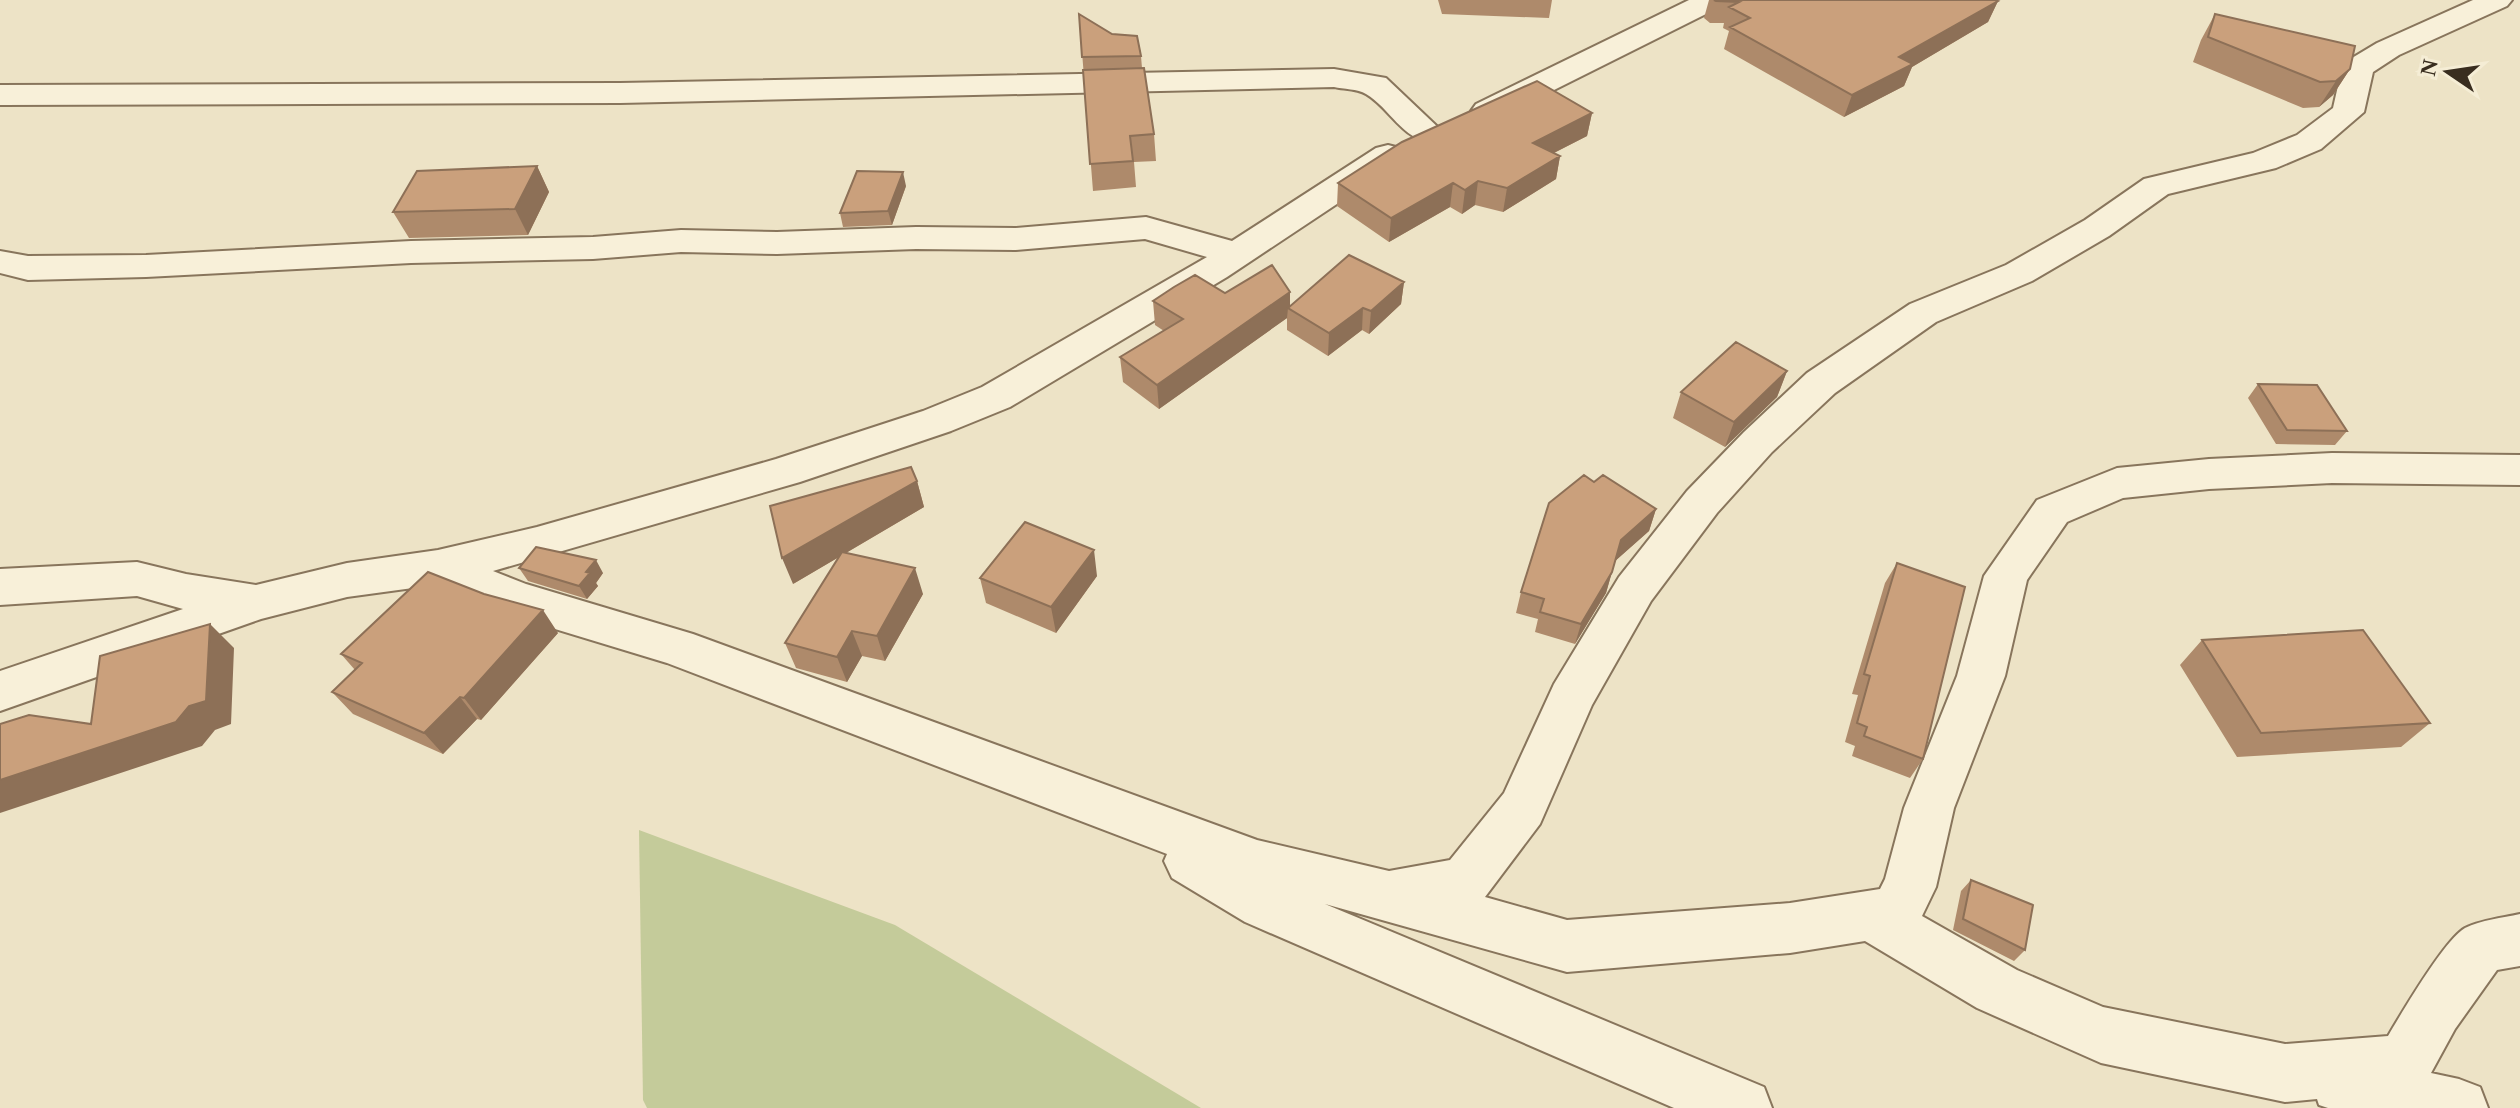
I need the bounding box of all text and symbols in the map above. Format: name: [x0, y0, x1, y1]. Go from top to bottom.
north arrow: [2408, 32, 2488, 112]
text: N: [2415, 57, 2443, 78]

